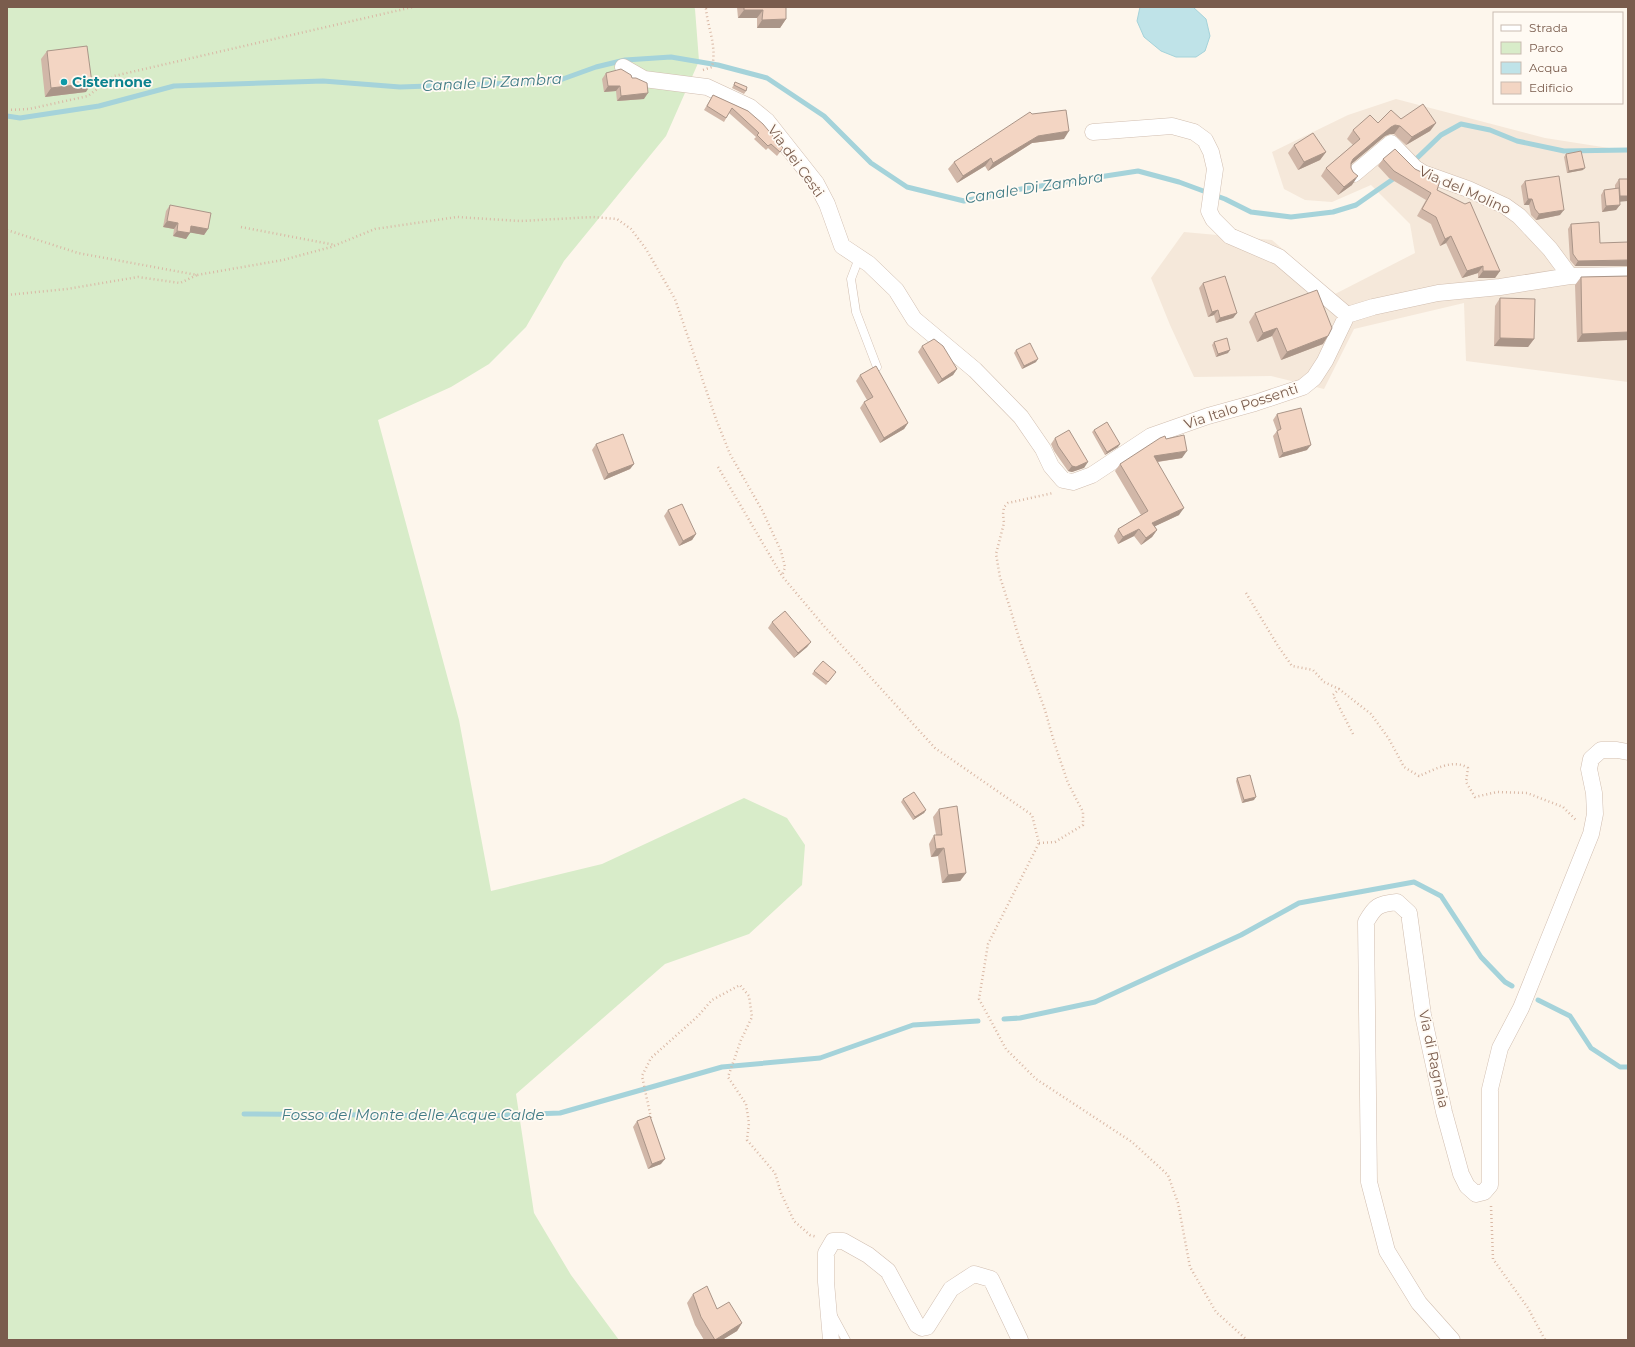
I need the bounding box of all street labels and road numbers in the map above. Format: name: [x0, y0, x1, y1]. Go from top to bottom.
street label: Via dei Cesti: [764, 121, 828, 201]
street label: Via del Molino: [1416, 162, 1514, 218]
street label: Via Italo Possenti: [1182, 379, 1300, 433]
street label: Via di Ragnaia: [1415, 1008, 1453, 1110]

